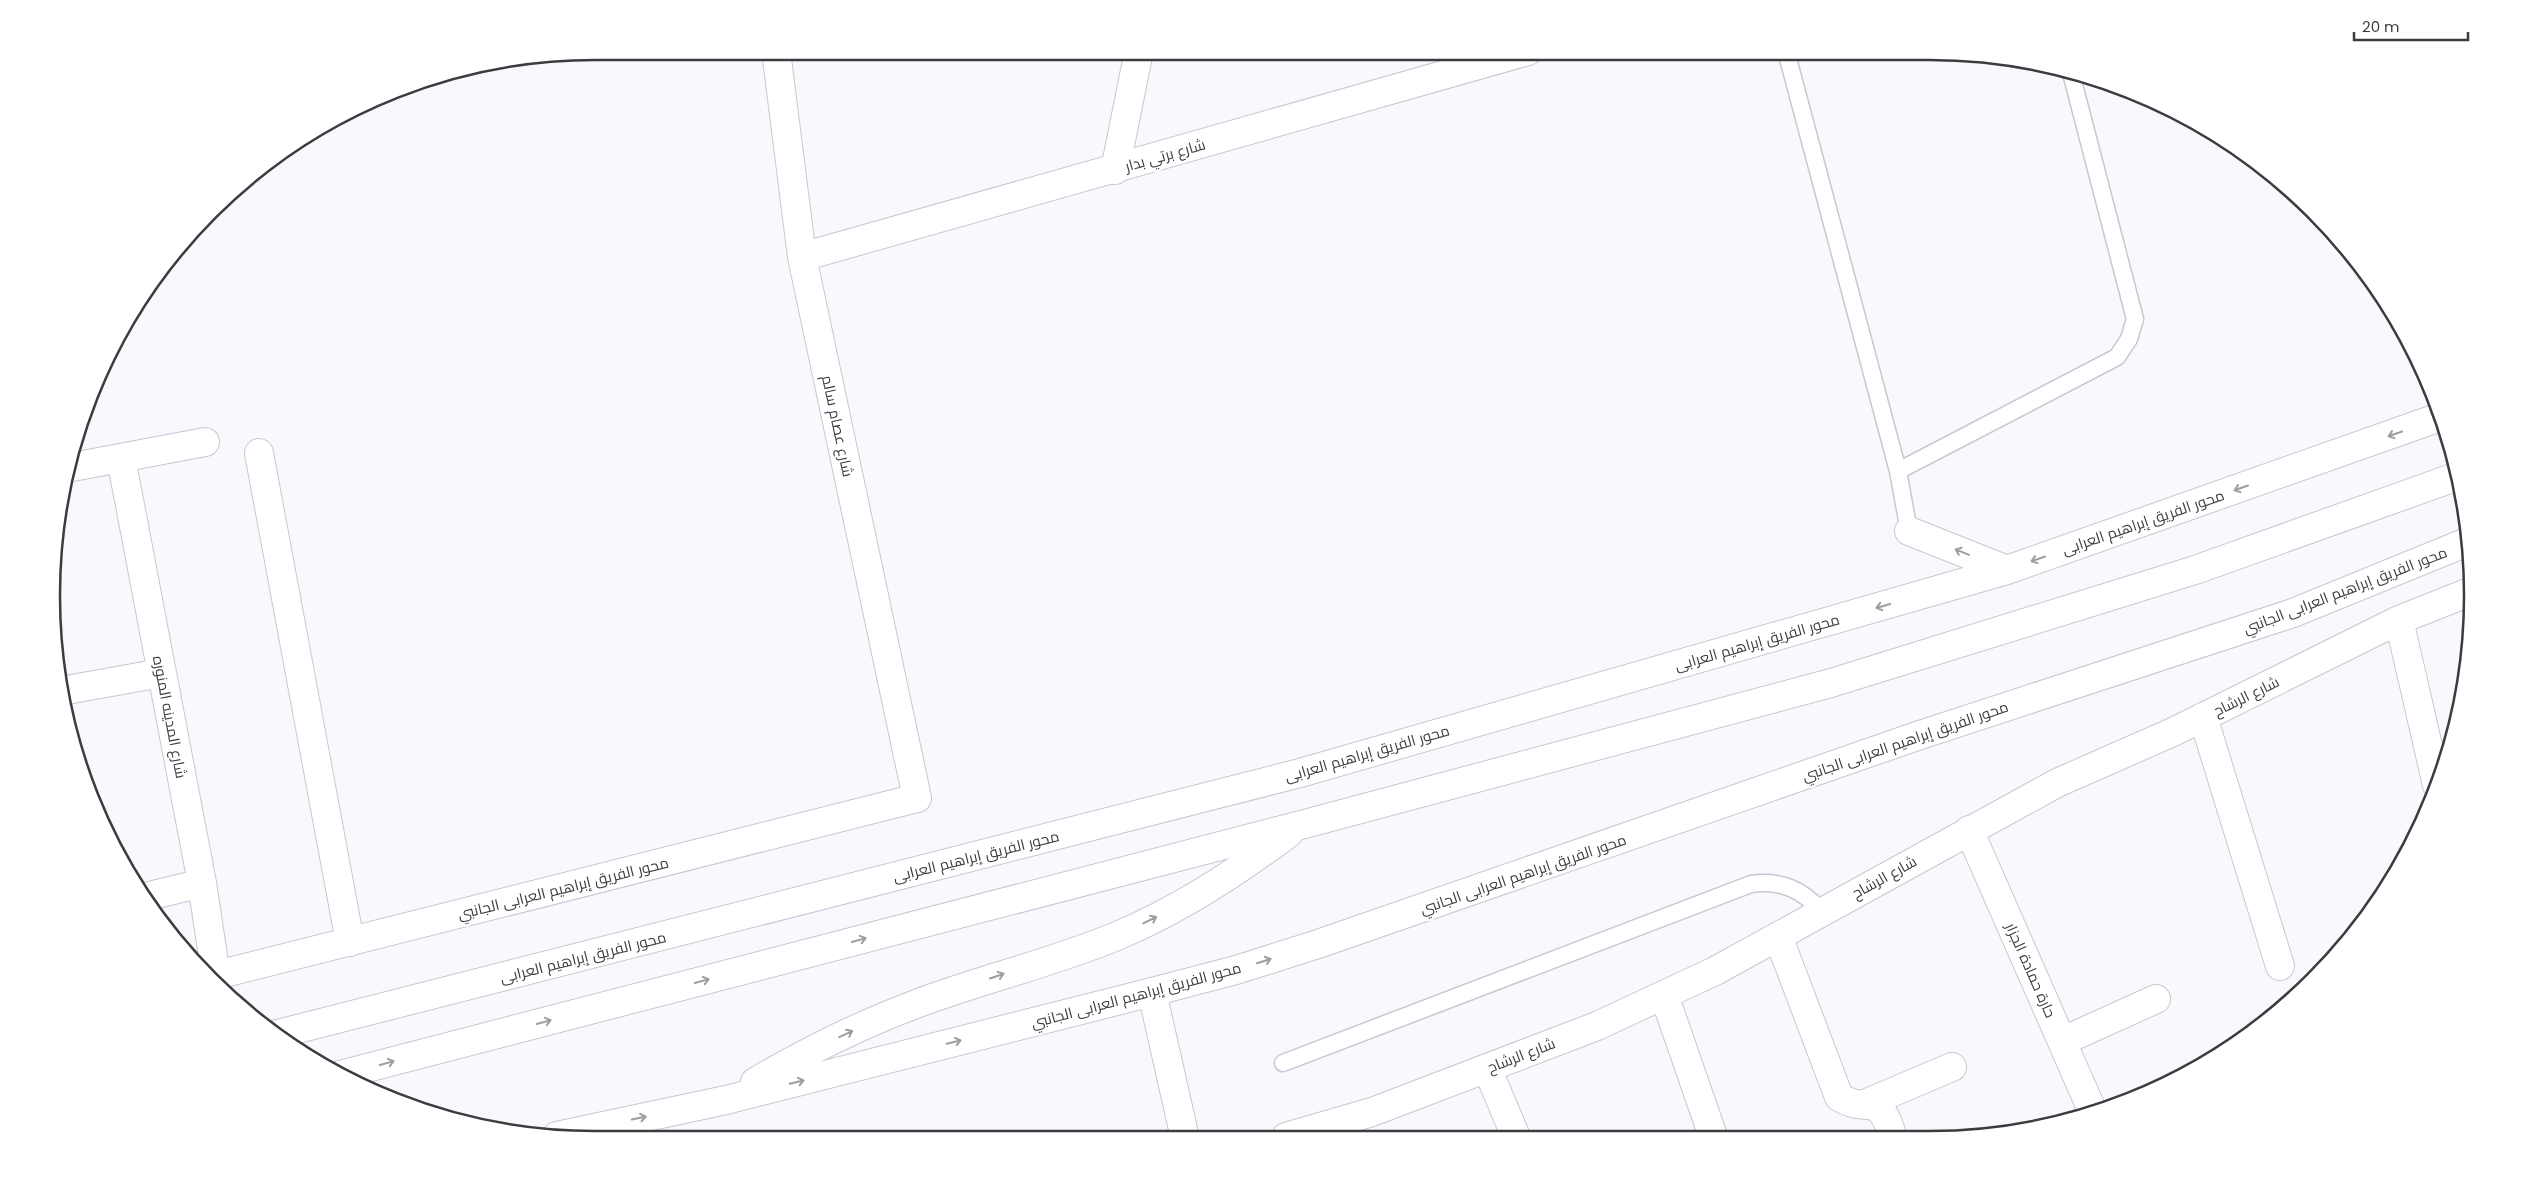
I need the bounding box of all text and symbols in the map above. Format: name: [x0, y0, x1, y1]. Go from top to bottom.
scale bar: [2354, 10, 2468, 42]
text: 20 m: [2362, 16, 2400, 37]
street label: شارع برتي بدار: [1121, 133, 1208, 179]
street label: شارع عصام سالم: [816, 373, 859, 479]
one-way arrow: [2387, 430, 2403, 439]
street label: محور الفريق إبراهيم العرابى: [2059, 484, 2227, 560]
one-way arrow: [2234, 484, 2249, 493]
street label: محور الفريق إبراهيم العرابى الجانبي: [2240, 541, 2451, 641]
one-way arrow: [1955, 547, 1970, 556]
one-way arrow: [2031, 555, 2047, 564]
one-way arrow: [1875, 601, 1891, 611]
street label: محور الفريق إبراهيم العرابى: [1672, 608, 1842, 676]
street label: شارع المدينه المنوره: [147, 654, 192, 780]
street label: شارع الرشاح: [2209, 671, 2283, 722]
street label: محور الفريق إبراهيم العرابى الجانبي: [1799, 696, 2012, 788]
street label: محور الفريق إبراهيم العرابى: [1282, 719, 1452, 787]
street label: محور الفريق إبراهيم العرابى: [891, 825, 1061, 887]
street label: محور الفريق إبراهيم العرابى الجانبي: [1417, 829, 1630, 921]
street label: شارع الرشاح: [1848, 851, 1921, 904]
street label: محور الفريق إبراهيم العرابى الجانبي: [455, 852, 671, 926]
one-way arrow: [1142, 915, 1157, 924]
street label: حارة حمادة الجزار: [2000, 918, 2061, 1021]
street label: محور الفريق إبراهيم العرابى: [498, 926, 668, 988]
one-way arrow: [850, 935, 866, 944]
one-way arrow: [1256, 955, 1272, 965]
street label: محور الفريق إبراهيم العرابى الجانبي: [1029, 957, 1244, 1035]
one-way arrow: [989, 971, 1005, 981]
one-way arrow: [693, 976, 709, 985]
one-way arrow: [536, 1017, 552, 1026]
one-way arrow: [838, 1029, 853, 1039]
street label: شارع الرشاح: [1484, 1032, 1558, 1079]
one-way arrow: [946, 1037, 962, 1046]
one-way arrow: [379, 1058, 395, 1067]
one-way arrow: [788, 1076, 804, 1086]
one-way arrow: [630, 1113, 646, 1123]

